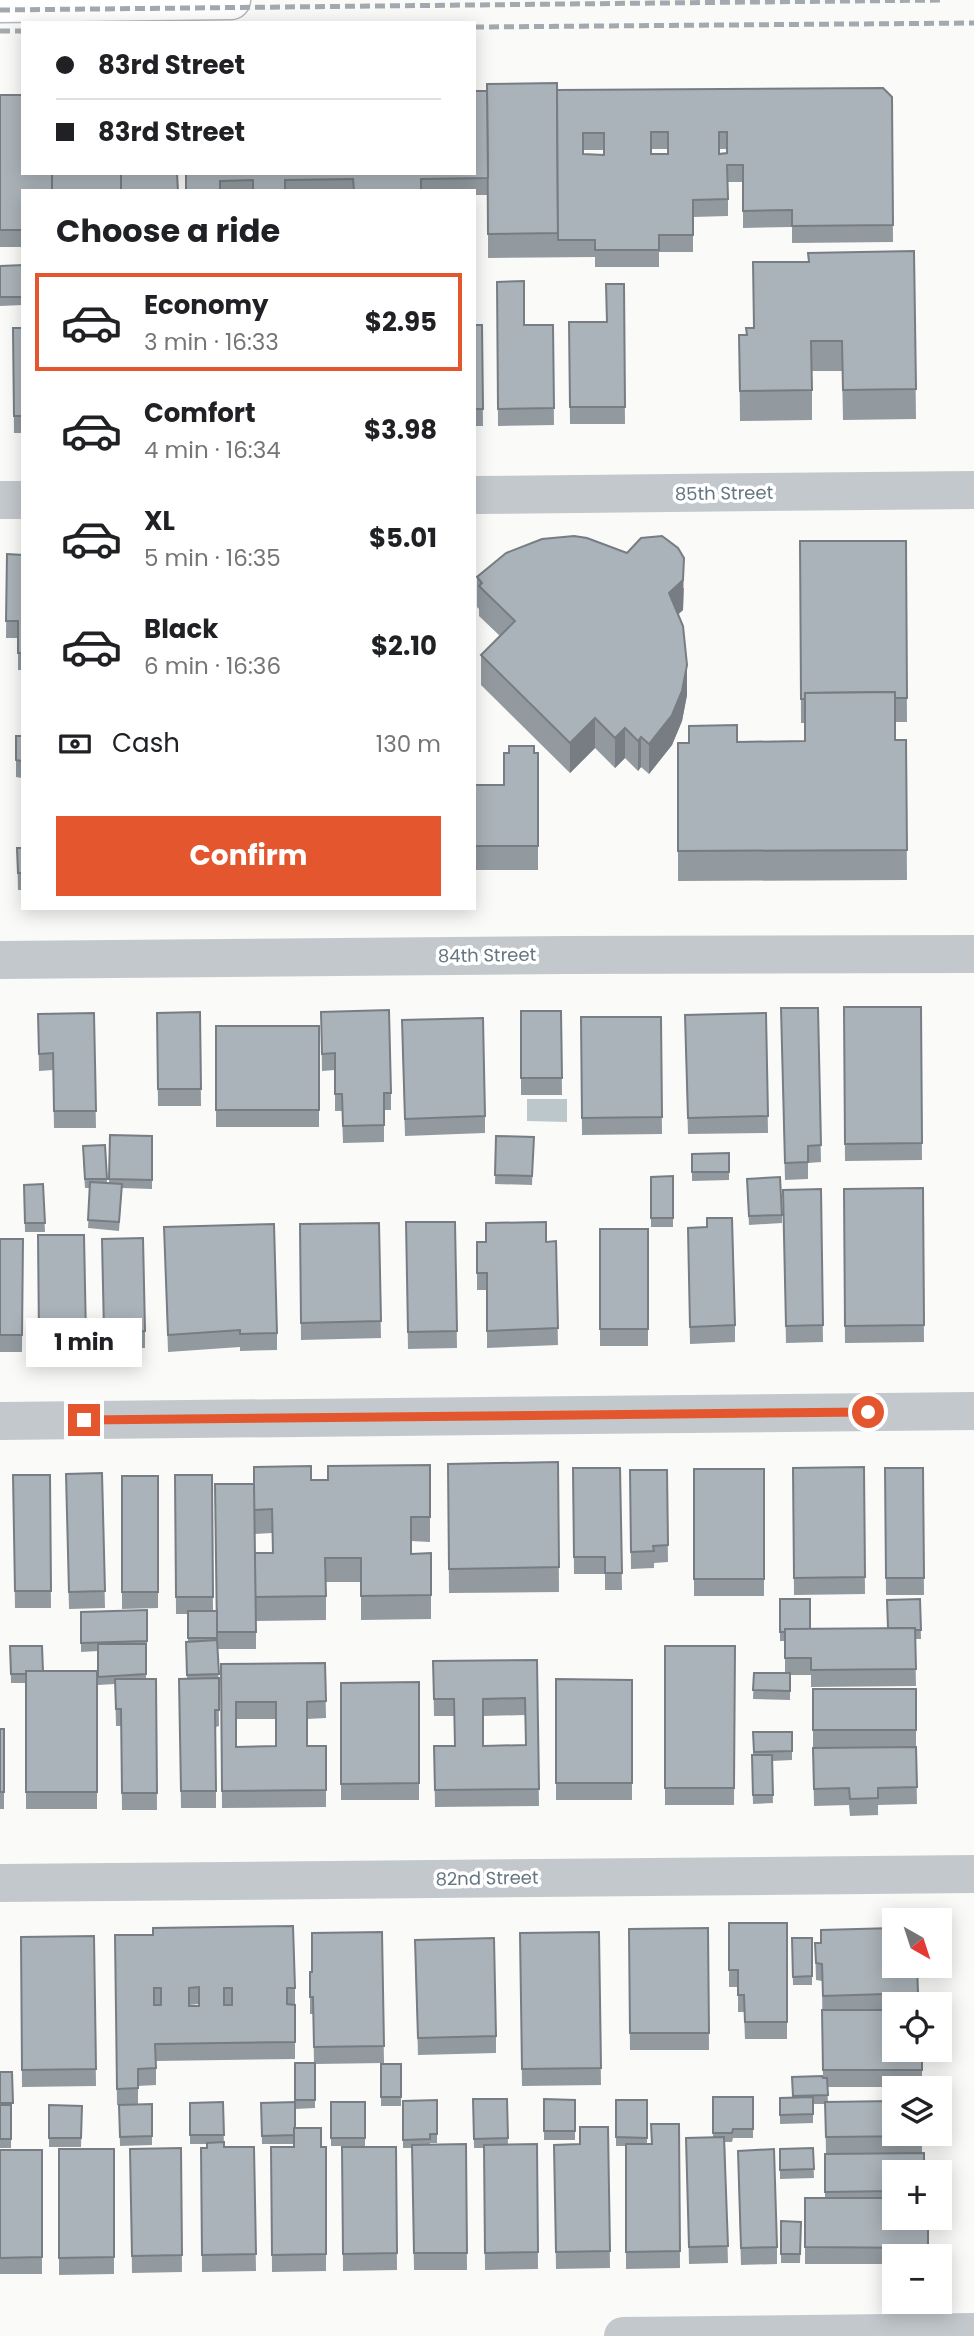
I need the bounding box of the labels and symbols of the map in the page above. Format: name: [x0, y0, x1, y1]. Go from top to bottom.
street label: 85th Street: [675, 480, 773, 506]
street label: 84th Street: [438, 942, 536, 968]
callout: 1 min: [26, 1318, 142, 1368]
route start: [852, 1396, 884, 1428]
route end: [68, 1404, 100, 1436]
street label: 82nd Street: [435, 1865, 539, 1891]
north arrow: [882, 1908, 952, 1978]

